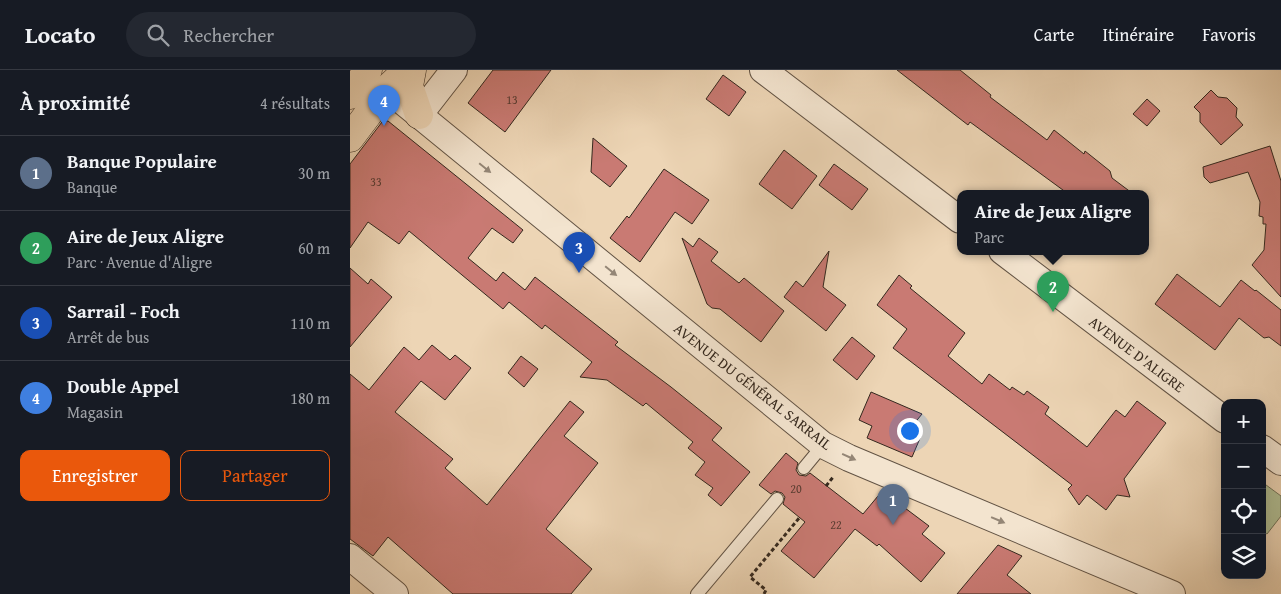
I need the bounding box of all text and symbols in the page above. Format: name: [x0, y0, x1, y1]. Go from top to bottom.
search box: [126, 12, 476, 57]
text: Locato: [25, 17, 96, 52]
icon: search: [144, 21, 172, 49]
text: Rechercher: [184, 21, 274, 49]
text: Carte: [1034, 21, 1074, 48]
text: Itinéraire: [1102, 21, 1174, 48]
text: Favoris: [1202, 21, 1256, 48]
pin: 4: [368, 85, 400, 126]
text: À proximité: [20, 87, 130, 118]
text: 4 résultats: [260, 91, 330, 115]
house number: 13: [506, 91, 518, 108]
text: Banque Populaire: [67, 147, 217, 175]
text: 1: [32, 161, 40, 185]
text: 30 m: [298, 161, 330, 185]
one-way arrow: [479, 162, 492, 173]
house number: 33: [370, 173, 382, 190]
text: Banque: [67, 175, 117, 199]
popup: [957, 190, 1149, 255]
text: Aire de Jeux Aligre: [974, 197, 1132, 225]
text: Aire de Jeux Aligre: [67, 222, 224, 250]
text: Parc: [974, 225, 1004, 249]
pin: 3: [563, 232, 595, 273]
text: 2: [32, 236, 40, 260]
text: 60 m: [298, 236, 330, 260]
text: Parc · Avenue d'Aligre: [67, 250, 212, 274]
one-way arrow: [605, 265, 617, 276]
pin: 2: [1037, 271, 1069, 312]
text: Sarrail - Foch: [67, 297, 180, 325]
text: 3: [32, 311, 40, 335]
text: 110 m: [290, 311, 330, 335]
street label: AVENUE D'ALIGRE: [1085, 311, 1190, 397]
street label: AVENUE DU GÉNÉRAL SARRAIL: [670, 318, 837, 455]
text: Arrêt de bus: [67, 325, 149, 349]
text: Double Appel: [67, 372, 179, 400]
text: 4: [32, 386, 40, 410]
text: 180 m: [290, 386, 330, 410]
map controls: [1221, 399, 1266, 579]
button: +: [1221, 399, 1266, 444]
text: Magasin: [67, 400, 123, 424]
your location: [897, 418, 923, 444]
button: −: [1221, 444, 1266, 489]
button: Enregistrer: [20, 450, 170, 501]
button: Partager: [180, 450, 330, 501]
one-way arrow: [841, 453, 856, 461]
house number: 20: [790, 480, 802, 497]
pin: 1: [877, 484, 909, 525]
button: locate: [1221, 489, 1266, 534]
house number: 22: [830, 516, 842, 533]
one-way arrow: [991, 517, 1005, 525]
button: layers: [1221, 534, 1266, 579]

